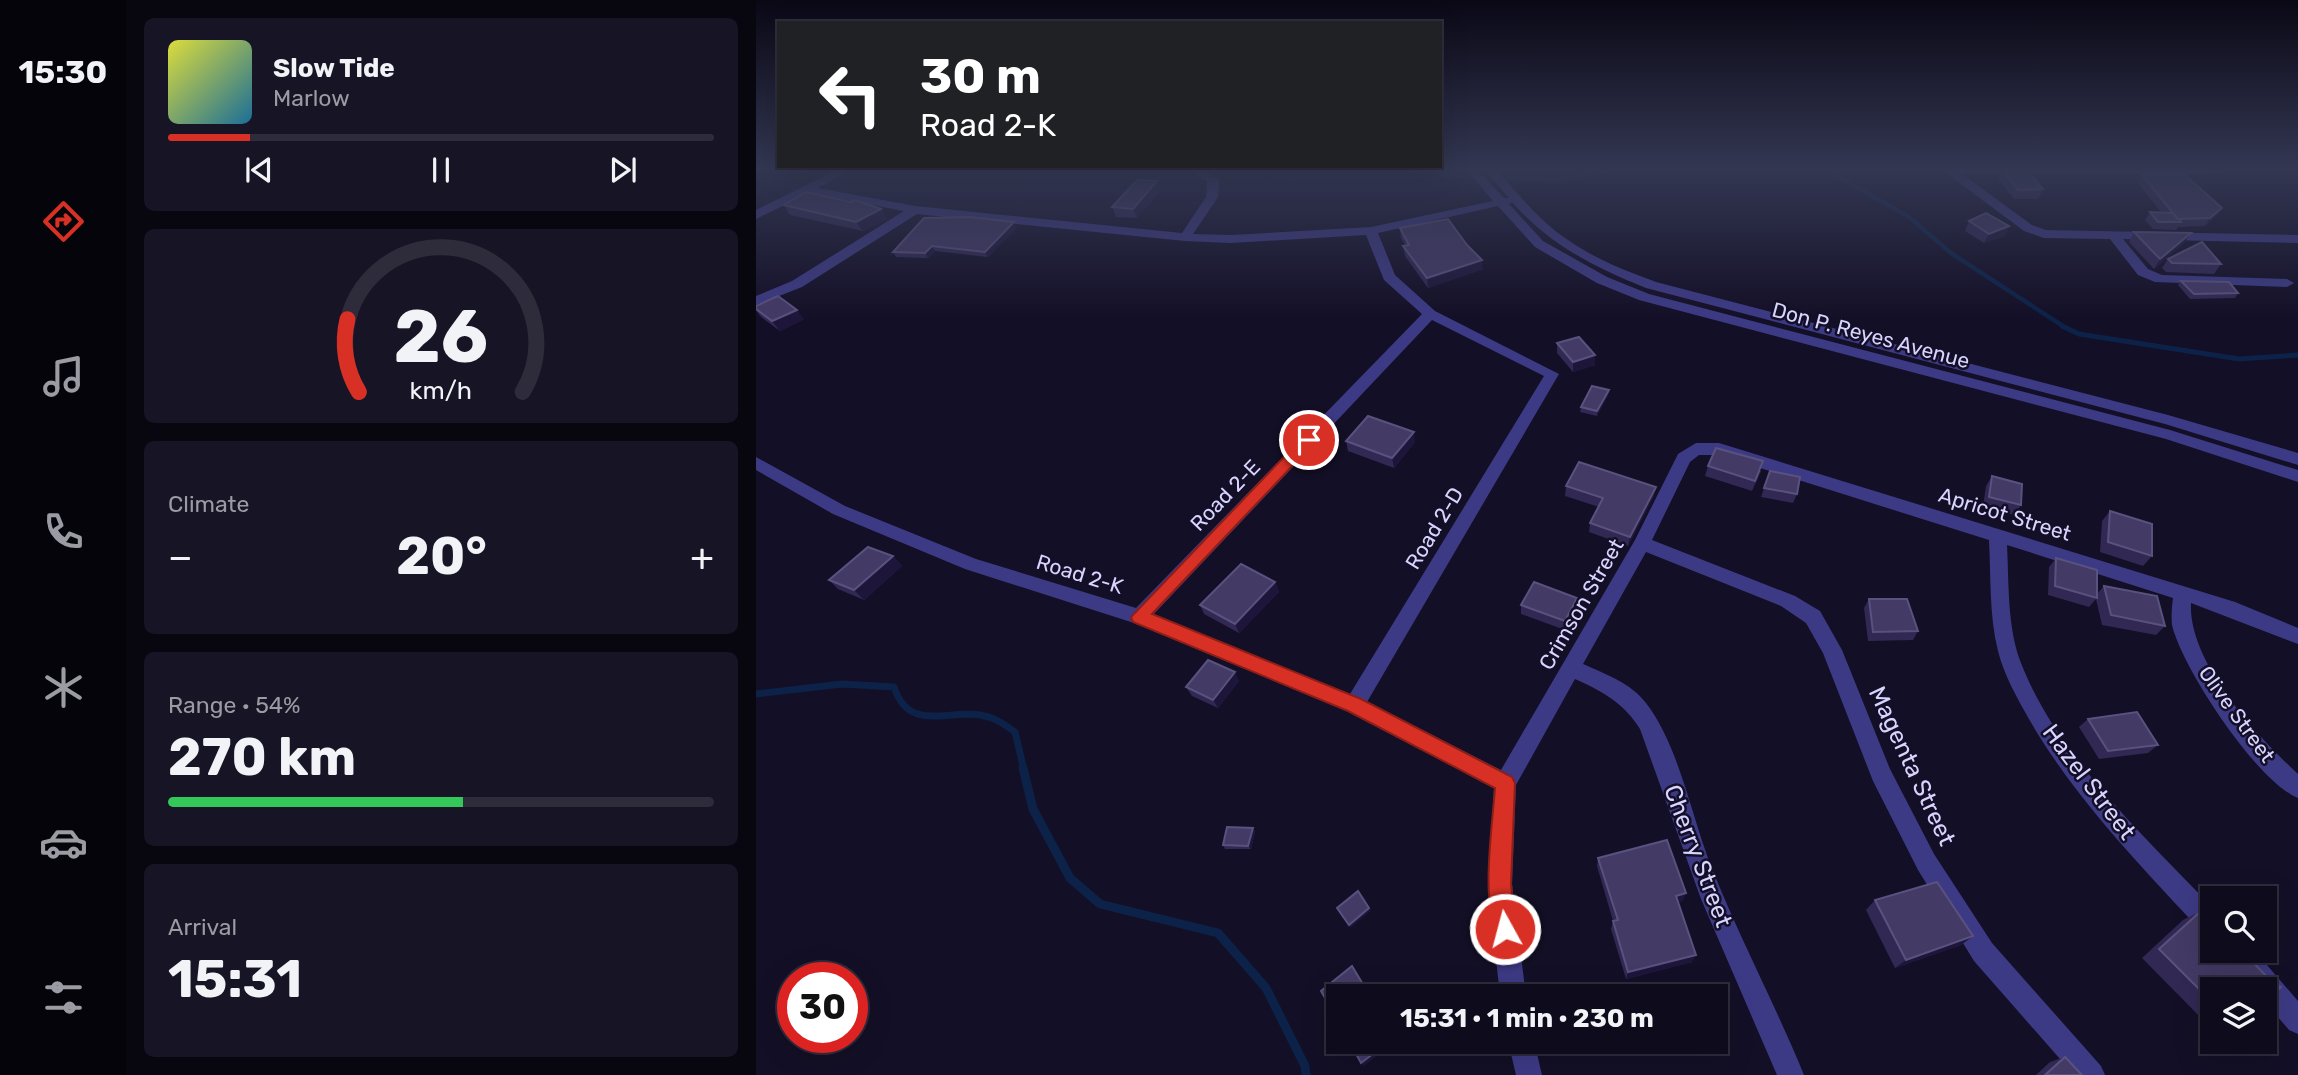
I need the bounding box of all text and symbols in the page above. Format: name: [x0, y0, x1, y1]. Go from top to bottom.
text: 30 m: [920, 47, 1041, 105]
icon: left: [805, 49, 896, 140]
text: 15:30: [19, 53, 107, 91]
text: Slow Tide: [273, 53, 395, 84]
text: Marlow: [273, 84, 350, 112]
text: Road 2-K: [920, 106, 1056, 144]
icon: previous: [240, 151, 278, 189]
icon: pause: [422, 151, 460, 189]
icon: next: [604, 151, 642, 189]
icon: directions: [39, 197, 88, 246]
text: 26: [394, 295, 488, 381]
street label: Don P. Reyes Avenue: [1769, 297, 1973, 373]
icon: music: [39, 352, 88, 401]
text: km/h: [410, 376, 472, 405]
pin: [1279, 410, 1339, 470]
icon: arrive: [1290, 421, 1328, 459]
street label: Road 2-E: [1185, 454, 1265, 536]
street label: Road 2-D: [1400, 482, 1468, 574]
street label: Apricot Street: [1936, 482, 2074, 546]
text: Climate: [168, 490, 249, 518]
icon: phone: [39, 507, 88, 556]
text: 20°: [396, 525, 487, 587]
text: −: [168, 534, 193, 580]
text: +: [690, 534, 714, 580]
street label: Crimson Street: [1533, 534, 1629, 674]
street label: Road 2-K: [1034, 549, 1127, 599]
street label: Olive Street: [2194, 661, 2280, 767]
icon: climate: [39, 663, 88, 712]
street label: Magenta Street: [1863, 682, 1961, 850]
text: Range · 54%: [168, 691, 301, 719]
street label: Hazel Street: [2037, 719, 2141, 845]
text: 270 km: [168, 726, 356, 788]
street label: Cherry Street: [1658, 781, 1738, 931]
icon: car: [39, 818, 88, 867]
map controls: [2200, 886, 2277, 1054]
button: search: [2200, 886, 2277, 963]
position arrow: [1468, 892, 1542, 966]
text: Arrival: [168, 913, 237, 941]
text: 15:31: [168, 948, 302, 1010]
speed limit sign: 30: [777, 962, 868, 1053]
icon: filters: [39, 973, 88, 1022]
button: layers: [2200, 977, 2277, 1054]
text: 15:31 · 1 min · 230 m: [1400, 1003, 1654, 1034]

